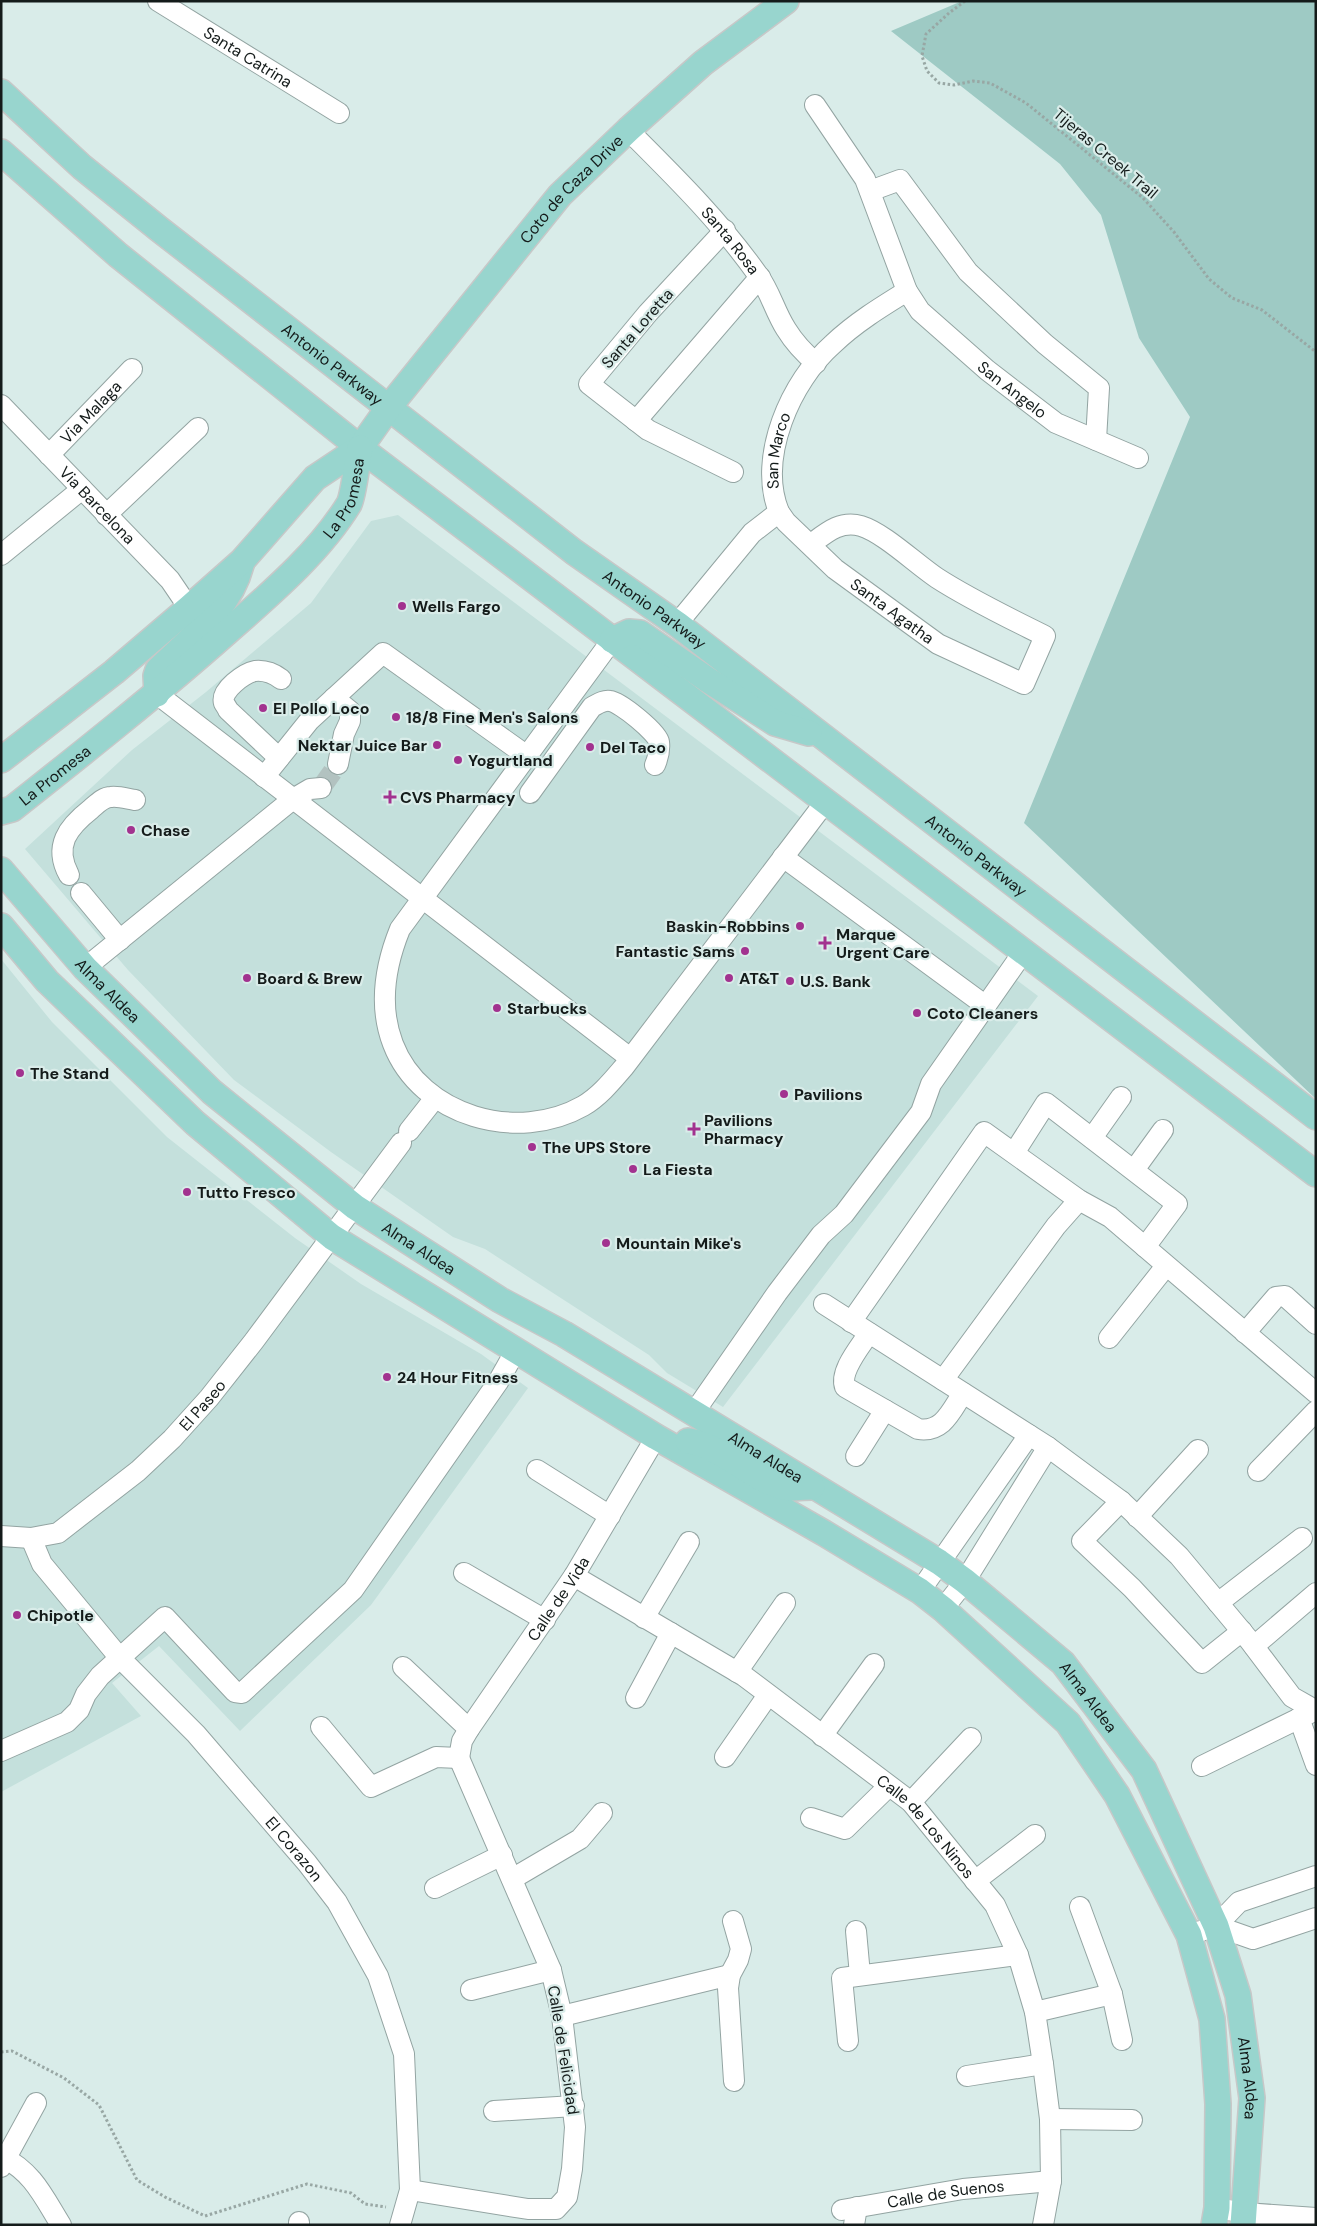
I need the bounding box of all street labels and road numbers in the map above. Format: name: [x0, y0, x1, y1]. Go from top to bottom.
street label: Santa Catrina: [200, 22, 296, 93]
street label: Tijeras Creek Trail: [1049, 103, 1162, 203]
street label: Coto de Caza Drive: [515, 130, 628, 248]
street label: Santa Rosa: [696, 202, 764, 279]
street label: Santa Loretta: [597, 284, 678, 373]
street label: Antonio Parkway: [277, 318, 387, 411]
street label: San Angelo: [973, 356, 1051, 423]
street label: Via Malaga: [56, 376, 126, 448]
street label: San Marco: [762, 409, 795, 490]
street label: La Promesa: [318, 457, 369, 543]
street label: Via Barcelona: [55, 462, 140, 549]
street label: Antonio Parkway: [598, 565, 711, 654]
street label: Santa Agatha: [846, 574, 938, 649]
street label: La Promesa: [15, 740, 95, 810]
street label: Antonio Parkway: [921, 810, 1031, 901]
street label: Alma Aldea: [70, 954, 145, 1027]
street label: Alma Aldea: [378, 1217, 459, 1280]
street label: El Paseo: [175, 1375, 231, 1435]
street label: Alma Aldea: [724, 1426, 807, 1488]
street label: Calle de Vida: [522, 1553, 594, 1645]
street label: Alma Aldea: [1055, 1657, 1122, 1737]
street label: Calle de Los Ninos: [872, 1770, 979, 1883]
street label: El Corazon: [261, 1812, 327, 1886]
street label: Calle de Felicidad: [543, 1984, 584, 2116]
street label: Alma Aldea: [1233, 2035, 1262, 2120]
street label: Calle de Suenos: [885, 2175, 1005, 2213]

